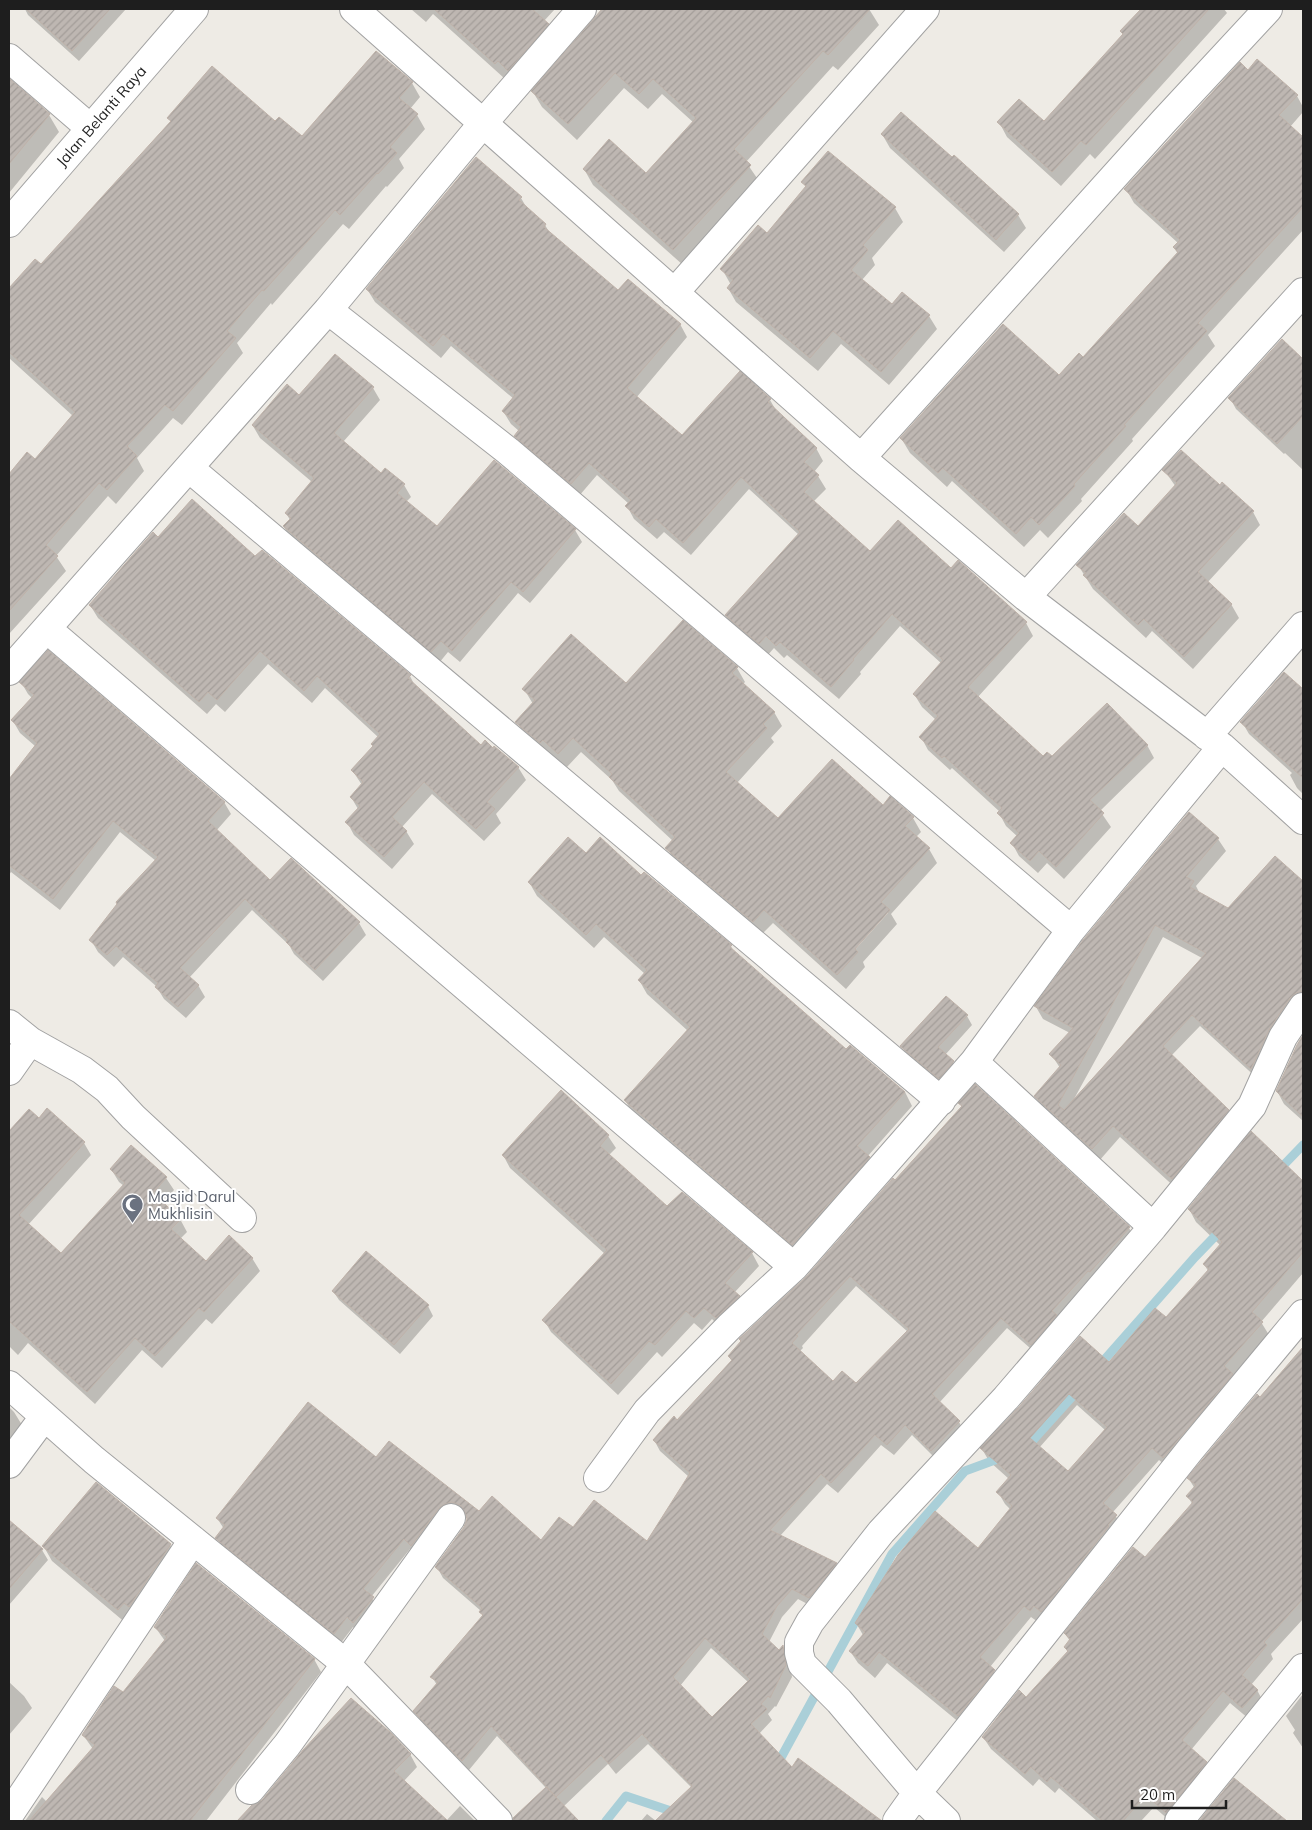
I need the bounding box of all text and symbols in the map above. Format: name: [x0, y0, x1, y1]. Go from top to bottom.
street label: Jalan Belanti Raya: [52, 62, 150, 170]
place label: Masjid Darul Mukhlisin: [148, 1187, 235, 1223]
mosque icon: Masjid Darul Mukhlisin: [120, 1193, 144, 1224]
scale bar: [1132, 1778, 1226, 1810]
text: 20 m: [1140, 1785, 1175, 1804]

